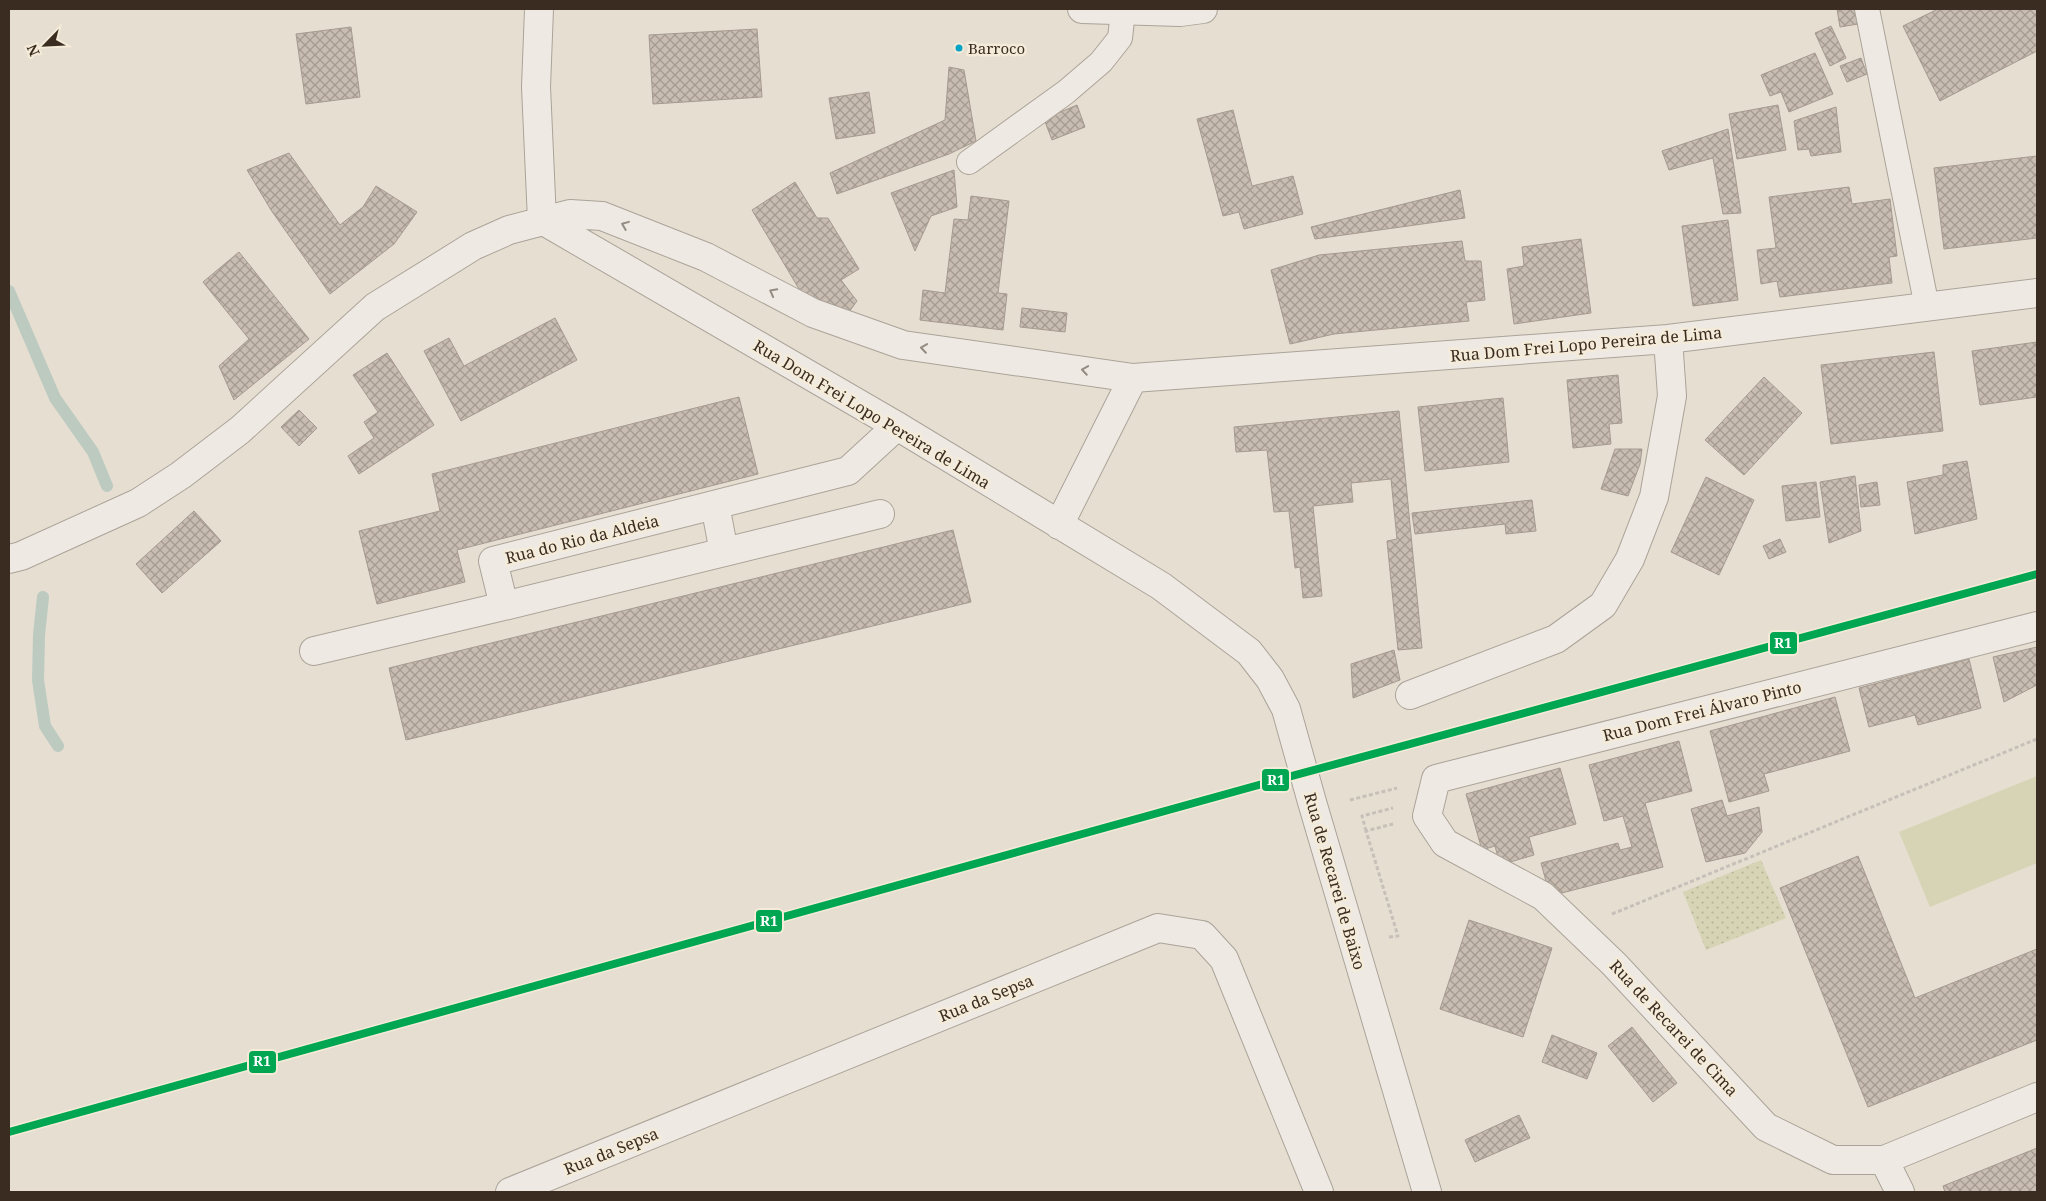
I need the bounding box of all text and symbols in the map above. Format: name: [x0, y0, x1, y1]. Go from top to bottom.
north arrow: [20, 20, 70, 70]
place label: Barroco: [968, 38, 1025, 58]
text: N: [22, 42, 44, 59]
marker: Barroco: [954, 43, 964, 53]
one-way arrow: [621, 221, 630, 231]
one-way arrow: [769, 288, 778, 298]
street label: Rua Dom Frei Lopo Pereira de Lima: [1449, 321, 1723, 367]
street label: Rua Dom Frei Lopo Pereira de Lima: [749, 334, 995, 494]
one-way arrow: [920, 343, 928, 354]
one-way arrow: [1081, 366, 1090, 376]
street label: Rua do Rio da Aldeia: [503, 509, 661, 569]
line badge: R1: [1769, 631, 1798, 655]
text: R1: [1774, 633, 1792, 652]
street label: Rua Dom Frei Álvaro Pinto: [1600, 676, 1804, 746]
line badge: R1: [1261, 768, 1290, 792]
text: R1: [1267, 770, 1285, 789]
street label: Rua de Recarei de Baixo: [1299, 790, 1371, 972]
line badge: R1: [755, 909, 783, 933]
text: R1: [760, 911, 778, 930]
street label: Rua de Recarei de Cima: [1605, 955, 1743, 1101]
street label: Rua da Sepsa: [935, 969, 1037, 1027]
line badge: R1: [248, 1050, 277, 1074]
text: R1: [253, 1051, 271, 1070]
street label: Rua da Sepsa: [560, 1122, 662, 1180]

